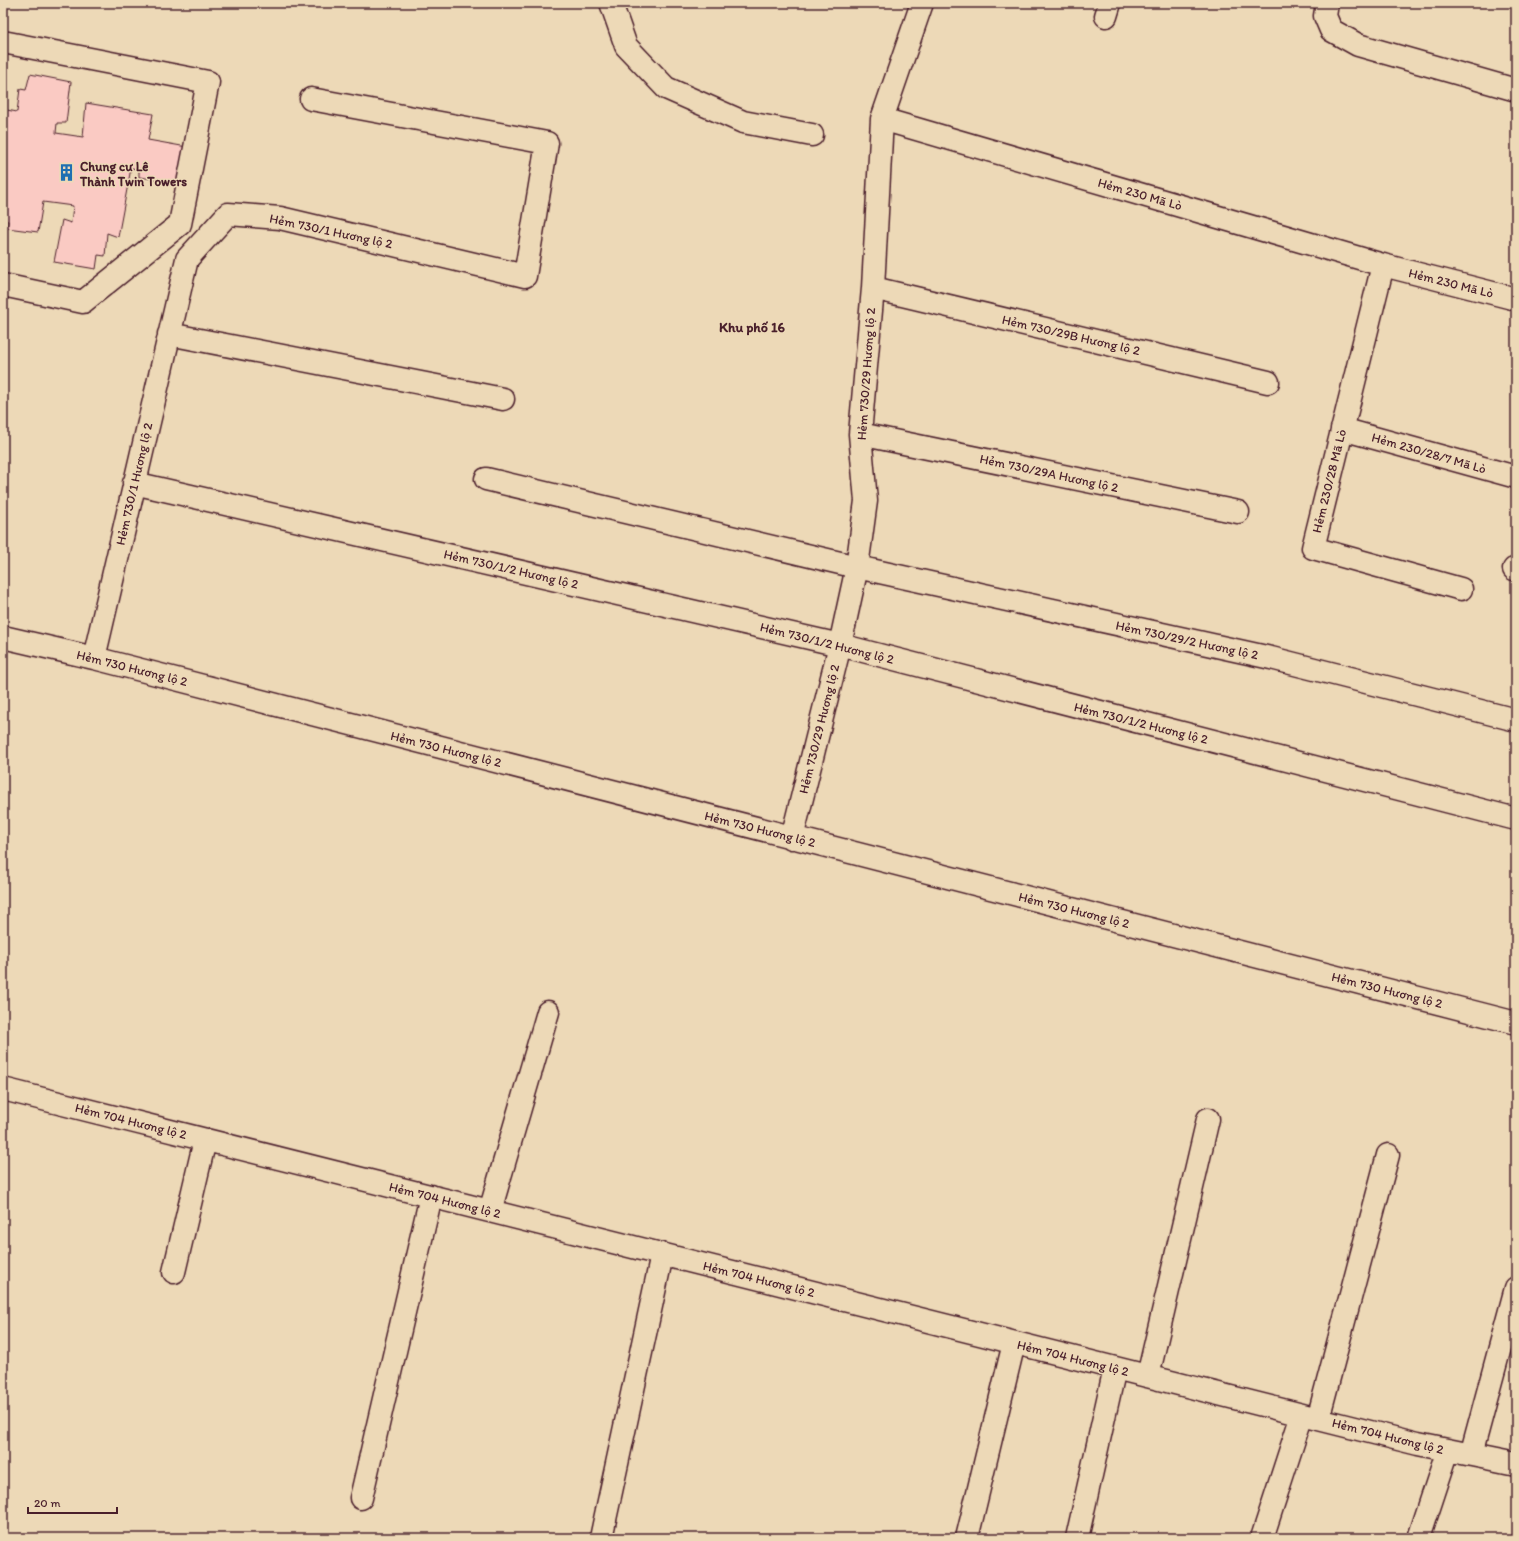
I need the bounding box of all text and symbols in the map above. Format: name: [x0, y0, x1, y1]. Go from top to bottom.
place label: Chung cư Lê Thành Twin Towers: [79, 159, 187, 189]
building icon: Chung cư Lê Thành Twin Towers: [57, 163, 77, 183]
street label: Hẻm 230 Mã Lò: [1096, 175, 1184, 213]
street label: Hẻm 730/1 Hương lộ 2: [268, 211, 394, 251]
street label: Hẻm 230 Mã Lò: [1407, 265, 1495, 301]
street label: Hẻm 730/29 Hương lộ 2: [854, 307, 878, 441]
street label: Hẻm 730/29B Hương lộ 2: [1000, 312, 1142, 358]
district label: Khu phố 16: [719, 319, 786, 336]
street label: Hẻm 730/1 Hương lộ 2: [113, 421, 155, 547]
street label: Hẻm 230/28 Mã Lò: [1309, 427, 1349, 534]
street label: Hẻm 230/28/7 Mã Lò: [1370, 429, 1488, 477]
street label: Hẻm 730/29A Hương lộ 2: [978, 451, 1120, 495]
street label: Hẻm 730/1/2 Hương lộ 2: [442, 546, 580, 592]
street label: Hẻm 730/29/2 Hương lộ 2: [1114, 618, 1260, 662]
street label: Hẻm 730/1/2 Hương lộ 2: [758, 619, 896, 667]
street label: Hẻm 730 Hương lộ 2: [75, 647, 189, 689]
street label: Hẻm 730/29 Hương lộ 2: [796, 663, 842, 795]
street label: Hẻm 730/1/2 Hương lộ 2: [1072, 699, 1210, 747]
street label: Hẻm 730 Hương lộ 2: [389, 728, 503, 770]
street label: Hẻm 730 Hương lộ 2: [703, 808, 817, 850]
street label: Hẻm 730 Hương lộ 2: [1017, 889, 1131, 931]
street label: Hẻm 730 Hương lộ 2: [1330, 969, 1444, 1011]
street label: Hẻm 704 Hương lộ 2: [74, 1100, 189, 1142]
street label: Hẻm 704 Hương lộ 2: [388, 1179, 503, 1221]
street label: Hẻm 704 Hương lộ 2: [702, 1258, 817, 1300]
street label: Hẻm 704 Hương lộ 2: [1016, 1337, 1131, 1379]
street label: Hẻm 704 Hương lộ 2: [1331, 1415, 1446, 1457]
scale bar: [28, 1489, 117, 1515]
text: 20 m: [34, 1496, 61, 1510]

